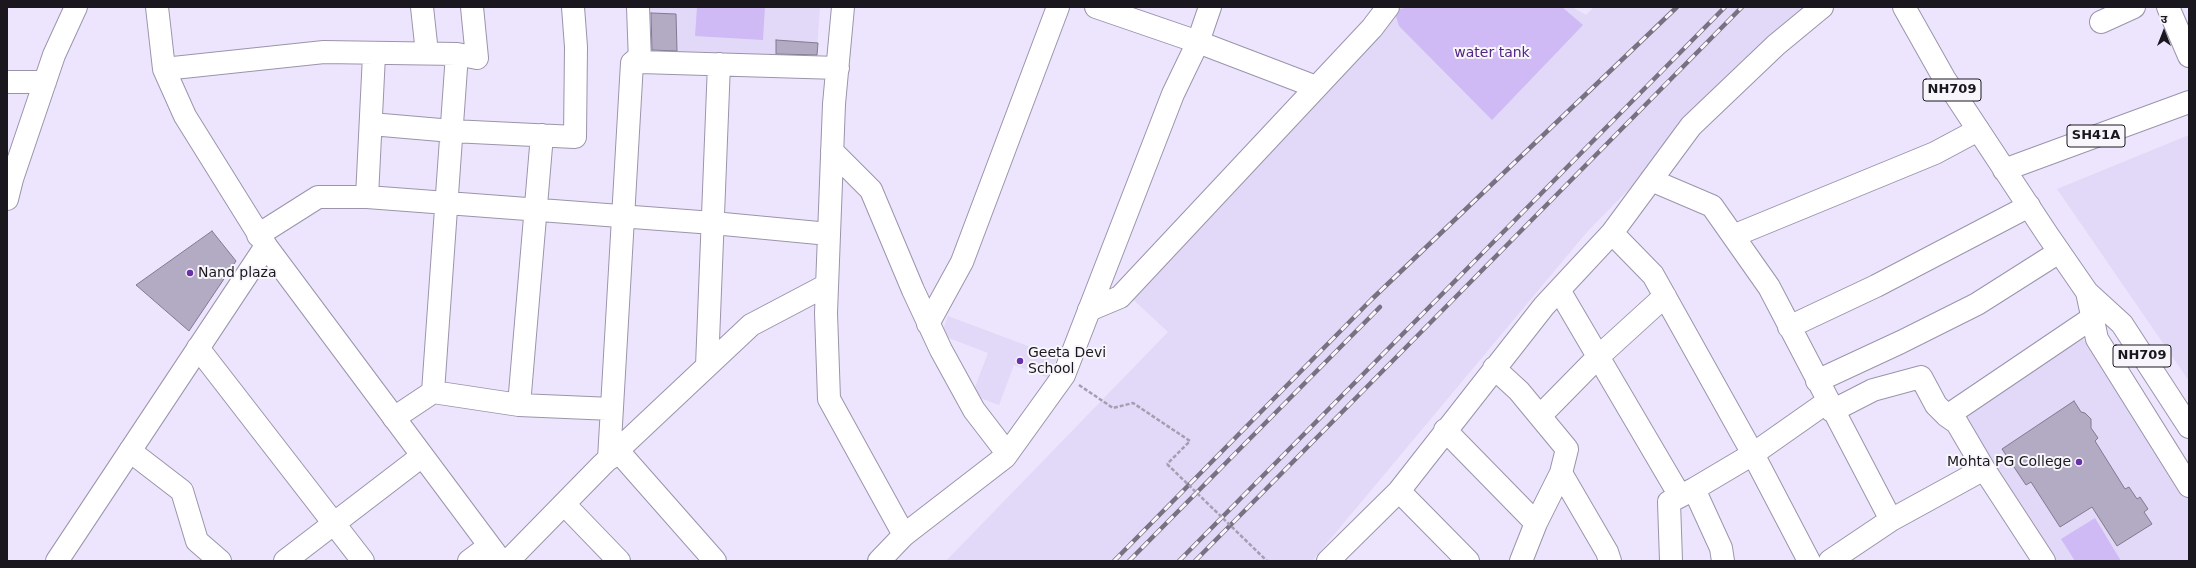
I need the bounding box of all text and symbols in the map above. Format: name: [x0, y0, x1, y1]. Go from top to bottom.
north arrow: [2144, 12, 2184, 52]
text: उ: [2161, 13, 2167, 26]
park label: water tank: [1454, 45, 1530, 61]
road number: NH709: [1923, 79, 1981, 101]
road number: SH41A: [2067, 125, 2125, 147]
place label: Nand plaza: [198, 265, 277, 281]
marker: Nand plaza: [185, 268, 195, 278]
place label: Geeta Devi School: [1028, 345, 1106, 378]
road number: NH709: [2113, 345, 2171, 367]
marker: Geeta Devi School: [1015, 356, 1025, 366]
place label: Mohta PG College: [1947, 454, 2071, 470]
marker: Mohta PG College: [2074, 457, 2084, 467]

